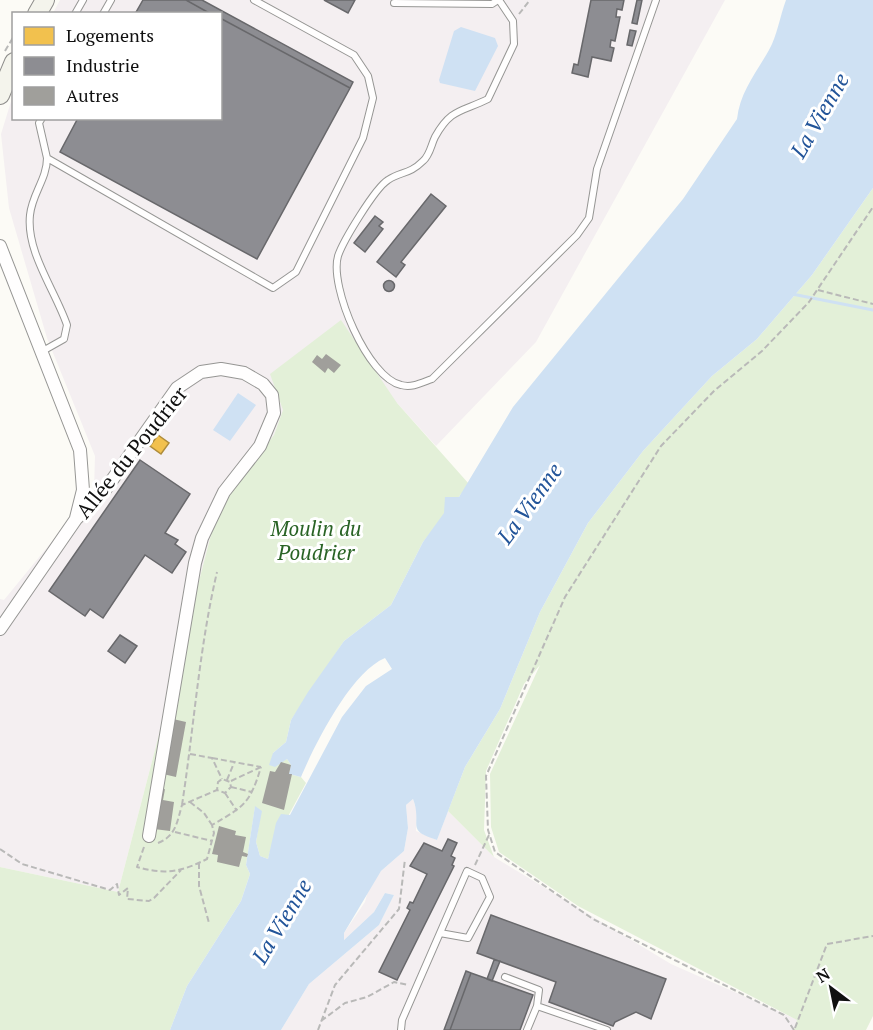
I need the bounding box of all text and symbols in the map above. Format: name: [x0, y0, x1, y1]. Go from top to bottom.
legend: [12, 12, 222, 120]
text: Logements: [66, 23, 154, 47]
text: Industrie: [66, 53, 139, 77]
water label: La Vienne: [783, 67, 855, 164]
text: Autres: [66, 83, 119, 107]
street label: Allée du Poudrier: [69, 380, 193, 524]
water label: La Vienne: [489, 457, 568, 550]
park label: Moulin du Poudrier: [269, 514, 362, 566]
water label: La Vienne: [244, 873, 318, 969]
north arrow: [801, 958, 861, 1018]
text: N: [812, 963, 834, 988]

